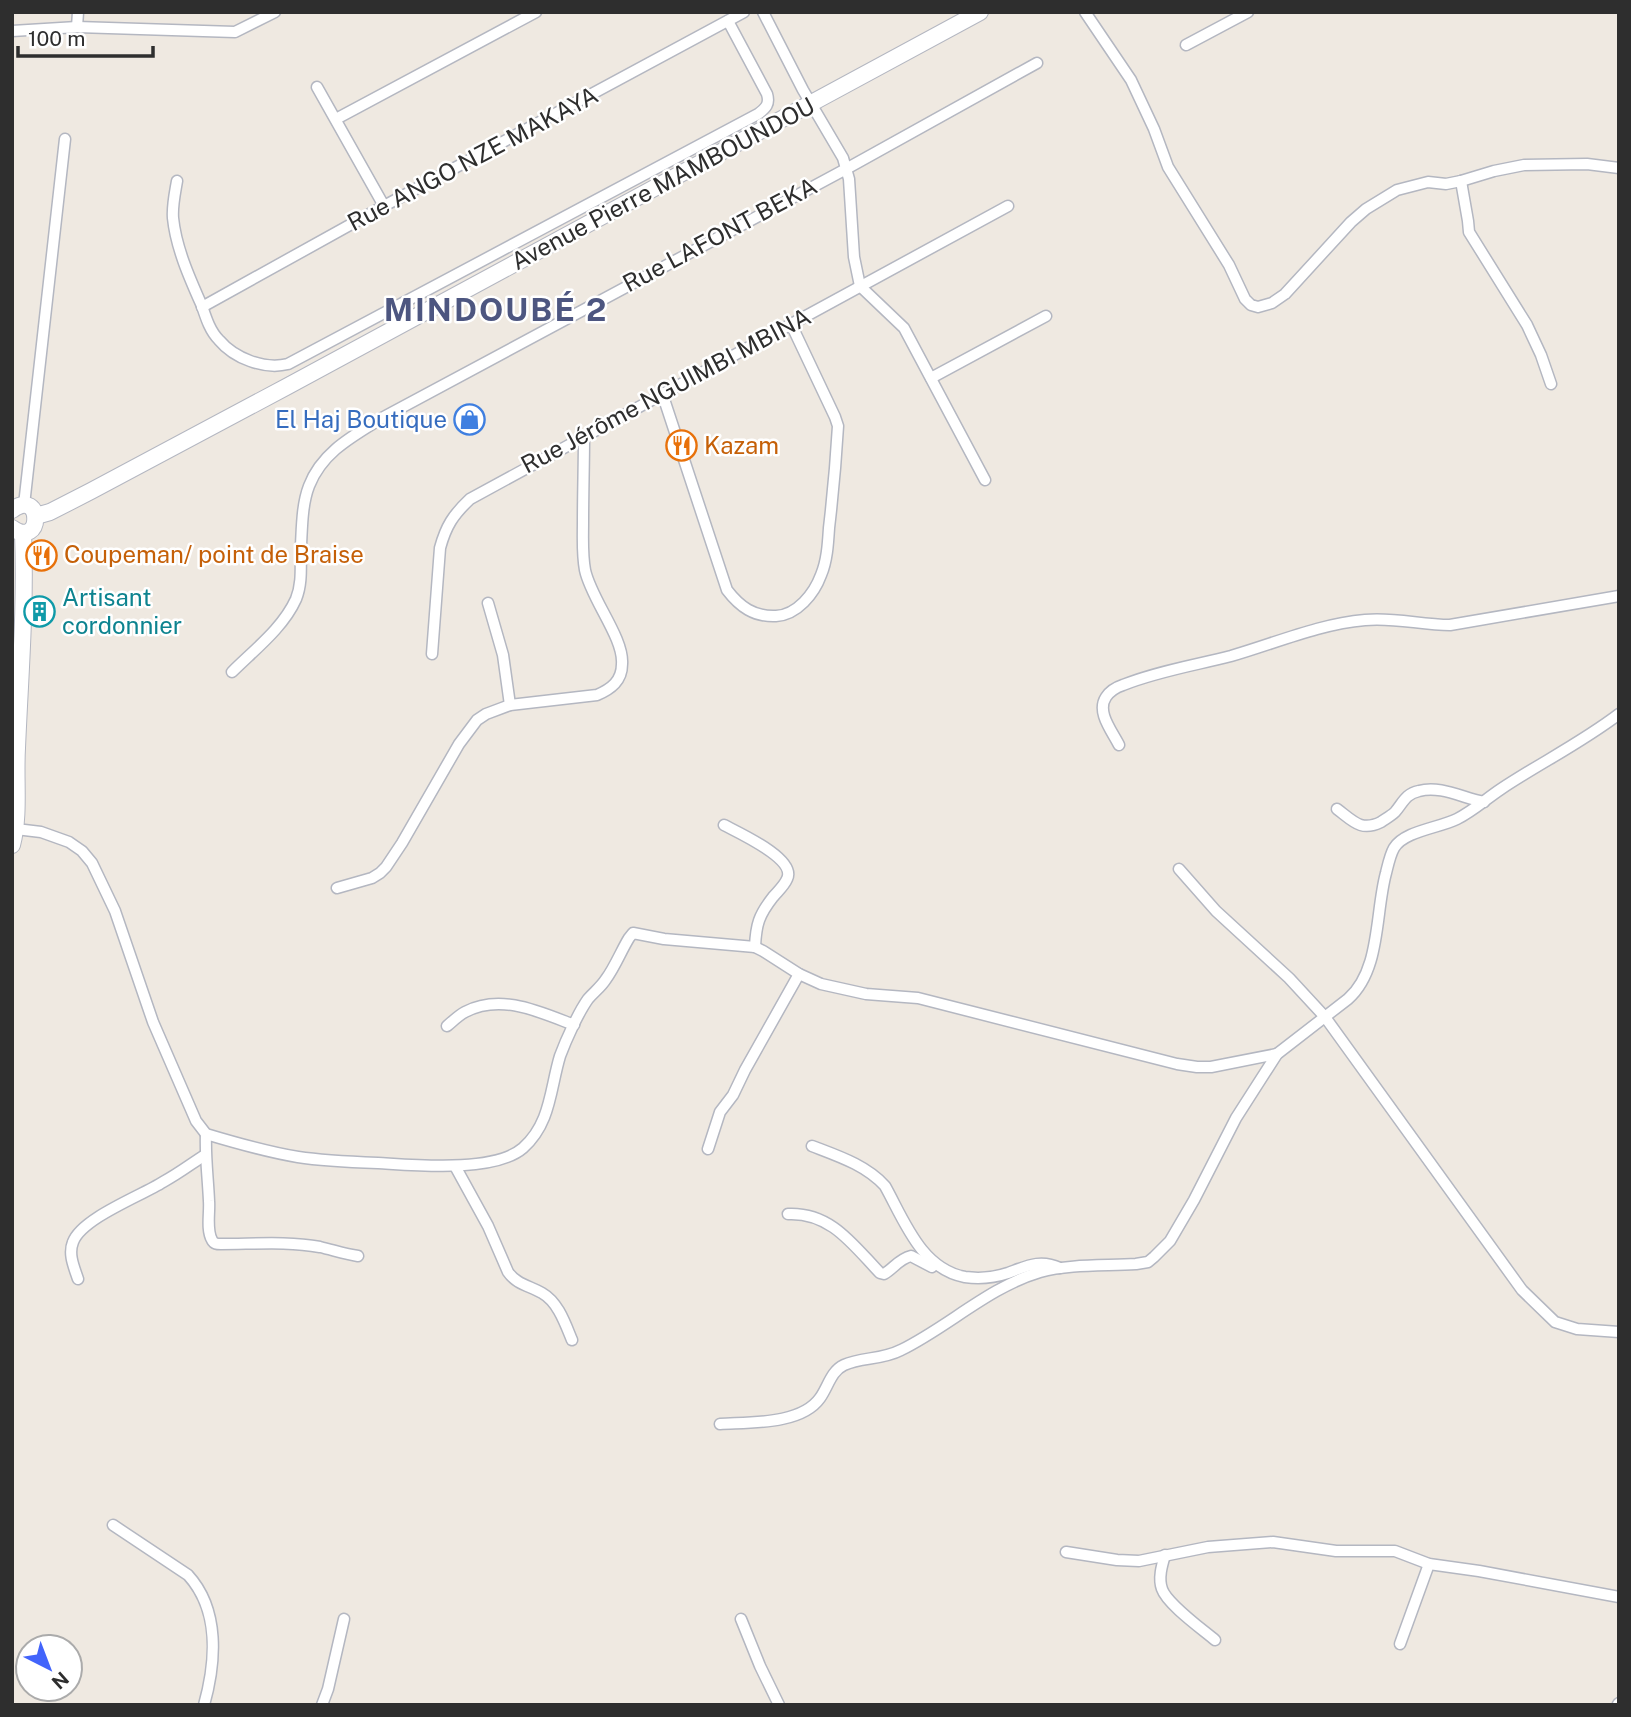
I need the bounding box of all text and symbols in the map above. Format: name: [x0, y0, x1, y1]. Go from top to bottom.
scale bar: [18, 14, 152, 58]
text: 100 m: [28, 26, 85, 51]
street label: Rue ANGO NZE MAKAYA: [343, 80, 602, 236]
street label: Avenue Pierre MAMBOUNDOU: [506, 91, 819, 275]
street label: Rue LAFONT BEKA: [618, 171, 821, 297]
district label: MINDOUBÉ 2: [384, 291, 608, 328]
street label: Rue Jérôme NGUIMBI MBINA: [516, 302, 815, 478]
shop icon: El Haj Boutique: [453, 403, 487, 437]
place label: El Haj Boutique: [275, 405, 447, 433]
restaurant icon: Kazam: [664, 429, 698, 463]
place label: Kazam: [704, 431, 779, 459]
restaurant icon: Coupeman/ point de Braise: [24, 538, 58, 572]
place label: Coupeman/ point de Braise: [64, 540, 364, 568]
place label: Artisant cordonnier: [62, 583, 182, 639]
building icon: Artisant cordonnier: [22, 595, 56, 629]
north arrow: [14, 1633, 84, 1703]
text: N: [47, 1667, 73, 1694]

